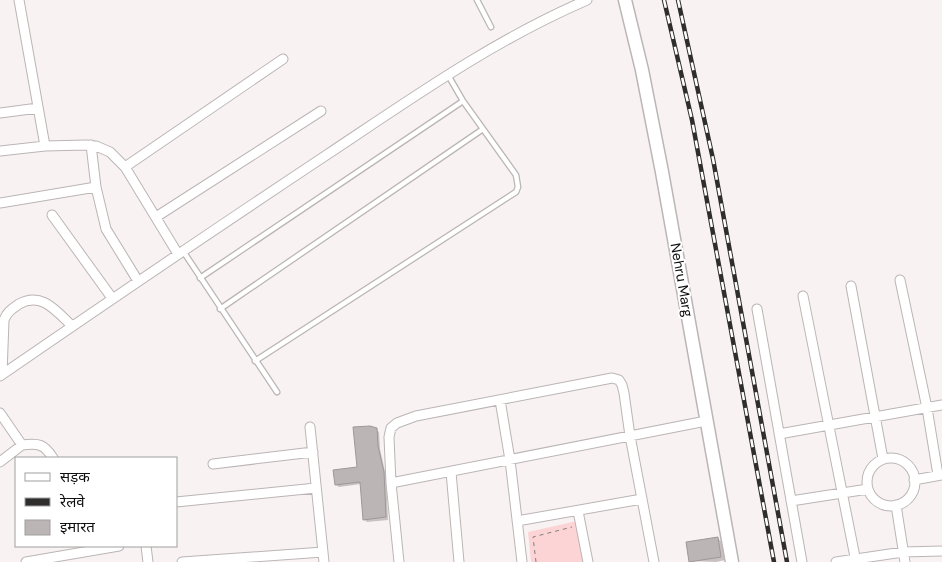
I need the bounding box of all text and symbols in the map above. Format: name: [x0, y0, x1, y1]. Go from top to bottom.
street label: Nehru Marg: [667, 242, 697, 319]
legend: [15, 457, 178, 547]
text: सड़क: [60, 467, 90, 487]
text: रेलवे: [59, 492, 85, 512]
text: इमारत: [60, 517, 95, 537]

